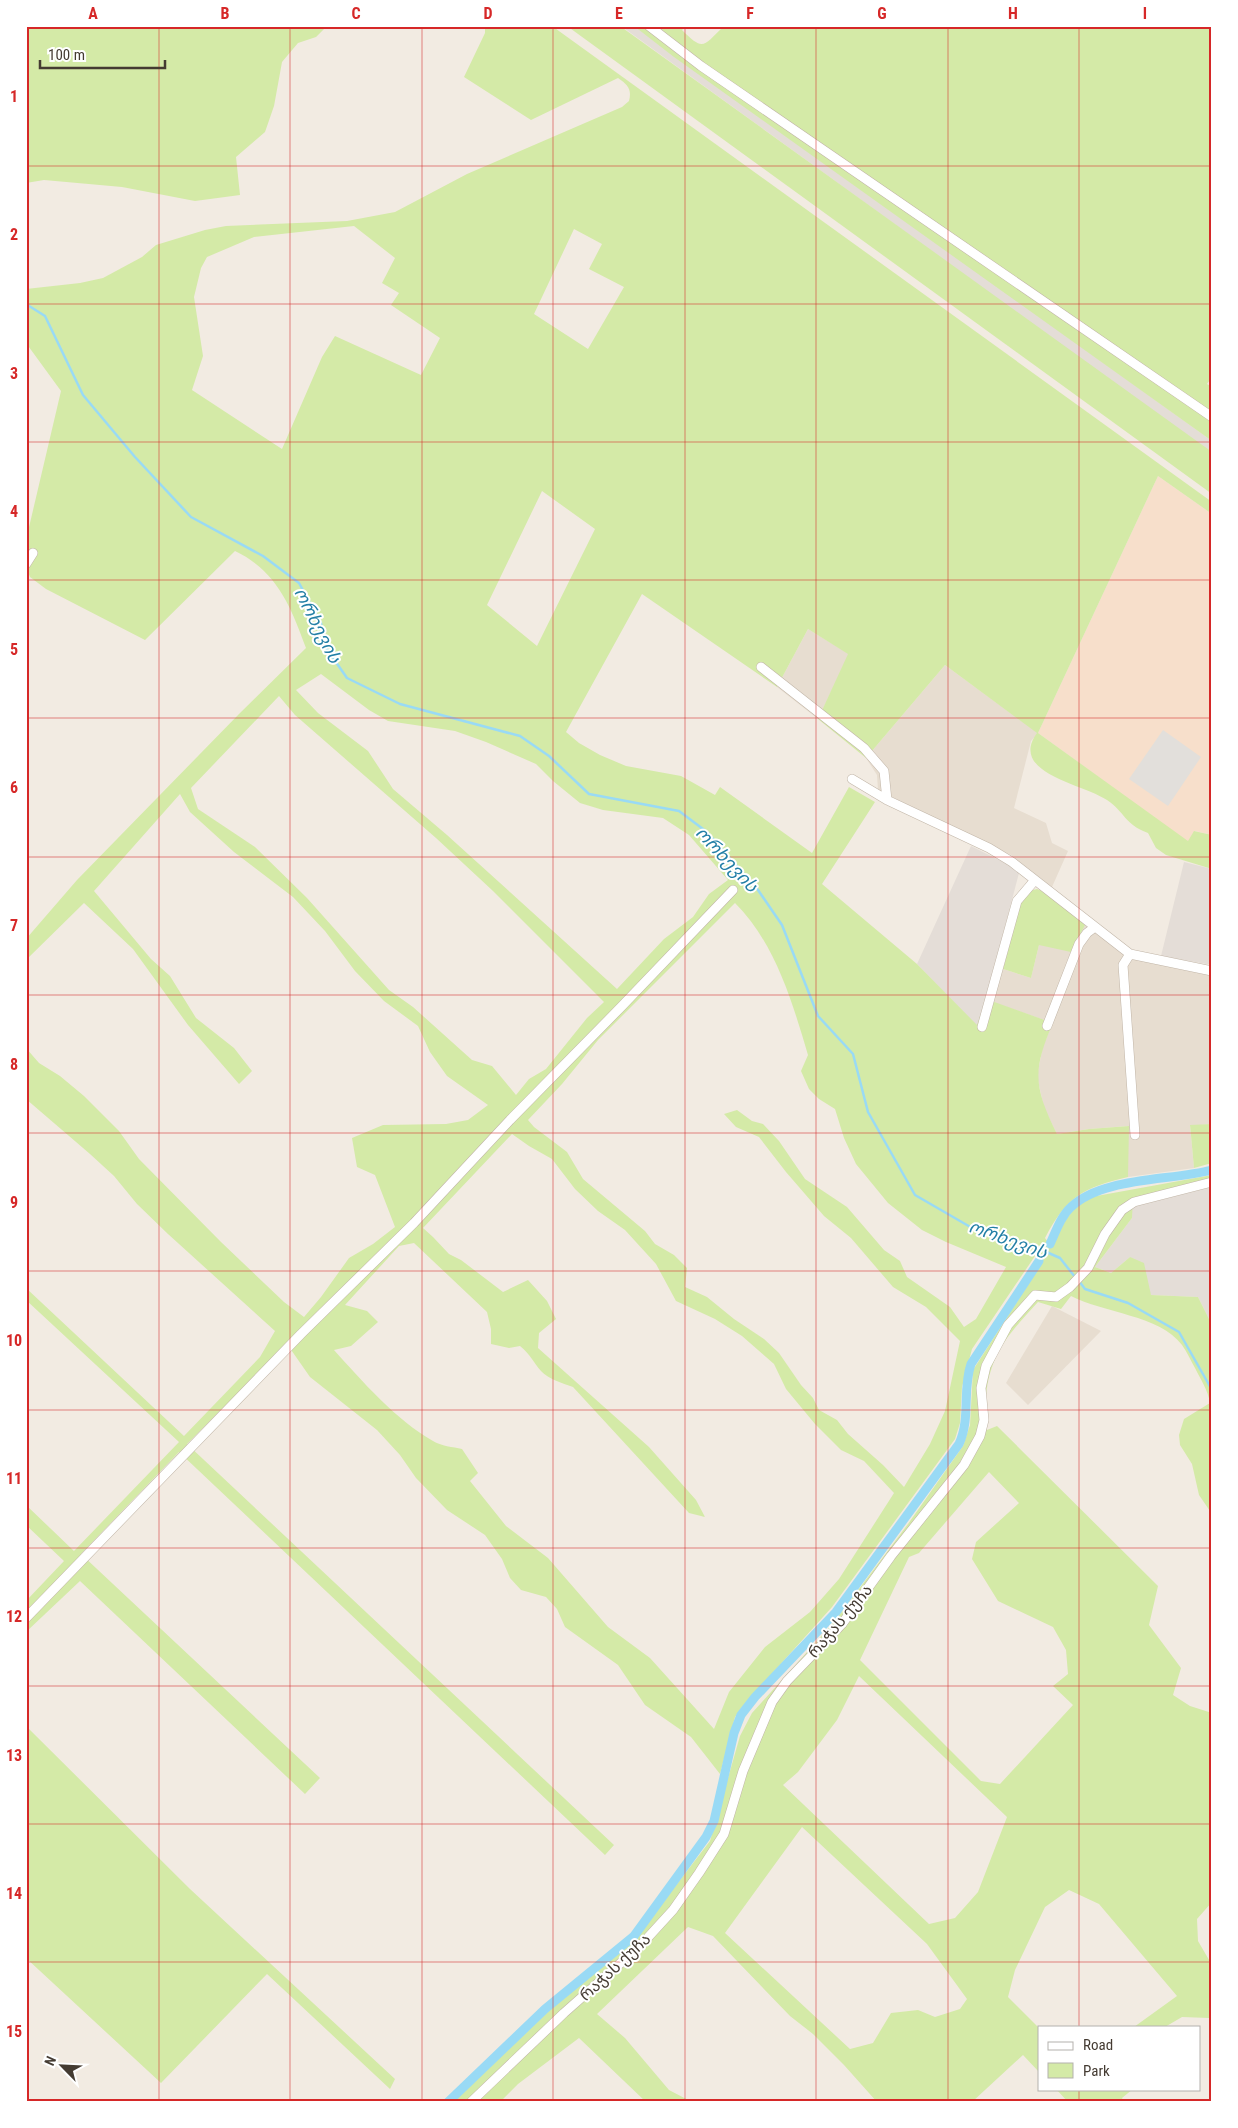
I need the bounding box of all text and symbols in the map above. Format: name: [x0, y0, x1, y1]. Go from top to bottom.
text: A: [88, 4, 98, 23]
text: B: [221, 4, 230, 23]
text: C: [351, 4, 361, 23]
text: D: [483, 4, 493, 23]
text: E: [615, 4, 623, 23]
text: F: [746, 4, 754, 23]
text: G: [877, 4, 887, 23]
text: H: [1008, 4, 1018, 23]
text: I: [1143, 4, 1147, 23]
scale bar: [40, 38, 165, 70]
text: 100 m: [48, 46, 85, 64]
text: 1: [10, 87, 18, 106]
text: 2: [10, 225, 18, 244]
text: 3: [10, 364, 18, 383]
text: 4: [10, 502, 18, 521]
water label: ორხევის: [289, 584, 346, 668]
text: 5: [10, 640, 18, 659]
text: 6: [10, 778, 18, 797]
water label: ორხევის: [691, 822, 763, 898]
text: 7: [10, 916, 18, 935]
text: 8: [10, 1055, 18, 1074]
text: 9: [10, 1193, 18, 1212]
water label: ორხევის: [966, 1215, 1051, 1264]
text: 10: [6, 1331, 22, 1350]
text: 11: [6, 1469, 22, 1488]
street label: რაჭას ქუჩა: [804, 1580, 876, 1662]
text: 12: [6, 1607, 22, 1626]
text: 13: [6, 1746, 22, 1765]
text: 14: [6, 1884, 22, 1903]
street label: რაჭას ქუჩა: [576, 1929, 654, 2005]
text: 15: [6, 2022, 22, 2041]
legend: [1038, 2026, 1200, 2090]
text: Road: [1083, 2036, 1113, 2054]
north arrow: [38, 2040, 88, 2090]
text: N: [41, 2054, 59, 2068]
text: Park: [1083, 2062, 1110, 2080]

